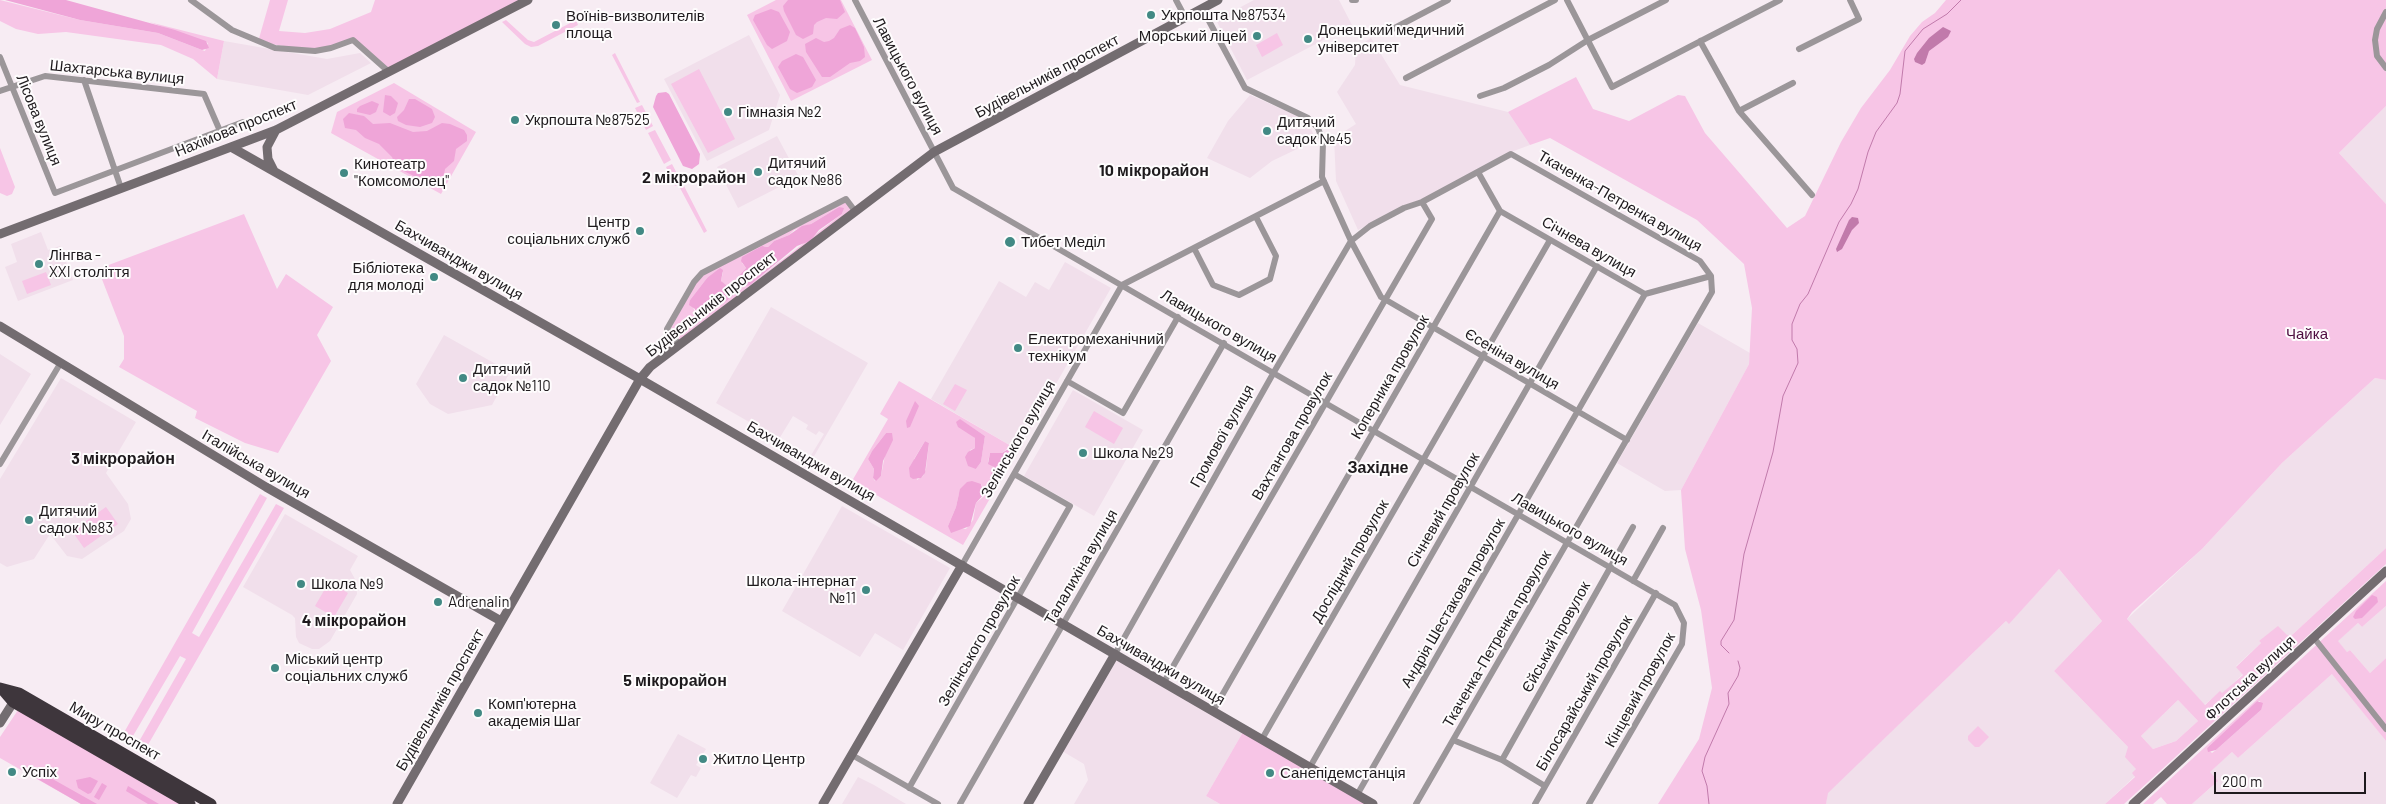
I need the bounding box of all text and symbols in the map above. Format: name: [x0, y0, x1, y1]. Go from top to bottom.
place label: Укрпошта №87534: [1161, 6, 1286, 24]
place label: Воїнів-визволителів площа: [566, 7, 705, 42]
marker: Укрпошта №87534: [1145, 9, 1157, 21]
street label: Лавицького вулиця: [869, 14, 947, 138]
marker: Воїнів-визволителів площа: [550, 19, 562, 31]
place label: Донецький медичний університет: [1318, 21, 1464, 56]
place label: Морський ліцей: [1139, 27, 1247, 45]
street label: Будівельників проспект: [972, 30, 1122, 122]
marker: Морський ліцей: [1251, 30, 1263, 42]
marker: Донецький медичний університет: [1302, 33, 1314, 45]
street label: Шахтарська вулиця: [49, 56, 185, 88]
street label: Лісова вулиця: [12, 72, 66, 168]
street label: Нахімова проспект: [172, 95, 300, 161]
place label: Гімназія №2: [738, 103, 822, 121]
marker: Гімназія №2: [722, 106, 734, 118]
place label: Укрпошта №87525: [525, 111, 650, 129]
place label: Дитячий садок №45: [1277, 113, 1352, 148]
marker: Укрпошта №87525: [509, 114, 521, 126]
marker: Дитячий садок №45: [1261, 125, 1273, 137]
street label: Ткаченка-Петренка вулиця: [1535, 147, 1705, 255]
place label: Дитячий садок №86: [768, 154, 842, 189]
place label: Кинотеатр "Комсомолец": [354, 155, 449, 190]
district label: 10 мікрорайон: [1099, 161, 1209, 181]
marker: Дитячий садок №86: [752, 166, 764, 178]
marker: Кинотеатр "Комсомолец": [338, 167, 350, 179]
district label: 2 мікрорайон: [642, 168, 746, 188]
place label: Центр соціальних служб: [507, 213, 630, 248]
street label: Січнева вулиця: [1538, 213, 1640, 281]
street label: Бахчиванджи вулиця: [392, 216, 526, 304]
marker: Центр соціальних служб: [634, 225, 646, 237]
place label: Тибет Меділ: [1021, 233, 1106, 251]
marker: Тибет Меділ: [1003, 235, 1017, 249]
place label: Лінгва - XXI століття: [49, 246, 130, 281]
street label: Будівельників проспект: [642, 247, 780, 361]
marker: Лінгва - XXI століття: [33, 258, 45, 270]
place label: Бібліотека для молоді: [348, 259, 424, 294]
marker: Бібліотека для молоді: [428, 271, 440, 283]
street label: Лавицького вулиця: [1158, 285, 1280, 367]
street label: Коперника провулок: [1347, 312, 1433, 442]
street label: Єсеніна вулиця: [1461, 325, 1563, 393]
park label: Чайка: [2286, 325, 2328, 343]
place label: Електромеханічний технікум: [1028, 330, 1164, 365]
marker: Електромеханічний технікум: [1012, 342, 1024, 354]
place label: Дитячий садок №110: [473, 360, 551, 395]
street label: Вахтангова провулок: [1248, 369, 1336, 503]
marker: Дитячий садок №110: [457, 372, 469, 384]
street label: Зелінського вулиця: [977, 377, 1059, 501]
street label: Громової вулиця: [1186, 382, 1258, 490]
street label: Бахчиванджи вулиця: [744, 417, 878, 505]
street label: Італійська вулиця: [199, 426, 313, 502]
place label: Школа №29: [1093, 444, 1174, 462]
marker: Школа №29: [1077, 447, 1089, 459]
district label: 3 мікрорайон: [71, 449, 175, 469]
street label: Січневий провулок: [1403, 449, 1483, 571]
district label: Західне: [1348, 458, 1408, 478]
street label: Лавицького вулиця: [1509, 488, 1631, 570]
street label: Дослідний провулок: [1308, 497, 1392, 625]
place label: Дитячий садок №83: [39, 502, 113, 537]
street label: Талалихіна вулиця: [1041, 506, 1121, 628]
marker: Дитячий садок №83: [23, 514, 35, 526]
street label: Андрія Шестакова провулок: [1397, 515, 1509, 691]
street label: Ткаченка-Петренка провулок: [1439, 547, 1555, 731]
place label: Школа-інтернат №11: [746, 572, 856, 607]
street label: Зелінського провулок: [934, 573, 1024, 709]
place label: Школа №9: [311, 575, 383, 593]
marker: Школа №9: [295, 578, 307, 590]
street label: Єйський провулок: [1518, 578, 1594, 696]
marker: Школа-інтернат №11: [860, 584, 872, 596]
place label: Adrenalin: [448, 593, 510, 611]
marker: Adrenalin: [432, 596, 444, 608]
district label: 4 мікрорайон: [302, 611, 406, 631]
street label: Білосарайський провулок: [1532, 612, 1636, 774]
street label: Бахчиванджи вулиця: [1094, 621, 1228, 709]
street label: Будівельників проспект: [392, 626, 488, 774]
street label: Кінцевий провулок: [1601, 630, 1679, 750]
street label: Флотська вулиця: [2201, 632, 2299, 724]
place label: Міський центр соціальних служб: [285, 650, 408, 685]
marker: Міський центр соціальних служб: [269, 662, 281, 674]
district label: 5 мікрорайон: [623, 671, 727, 691]
place label: Комп'ютерна академія Шаг: [488, 695, 581, 730]
street label: Миру проспект: [66, 698, 164, 764]
marker: Комп'ютерна академія Шаг: [472, 707, 484, 719]
place label: Житло Центр: [713, 750, 805, 768]
marker: Житло Центр: [697, 753, 709, 765]
scale bar: [2216, 762, 2368, 794]
place label: Успіх: [22, 763, 57, 781]
place label: Санепідемстанція: [1280, 764, 1406, 782]
marker: Успіх: [6, 766, 18, 778]
marker: Санепідемстанція: [1264, 767, 1276, 779]
text: 200 m: [2222, 772, 2262, 790]

